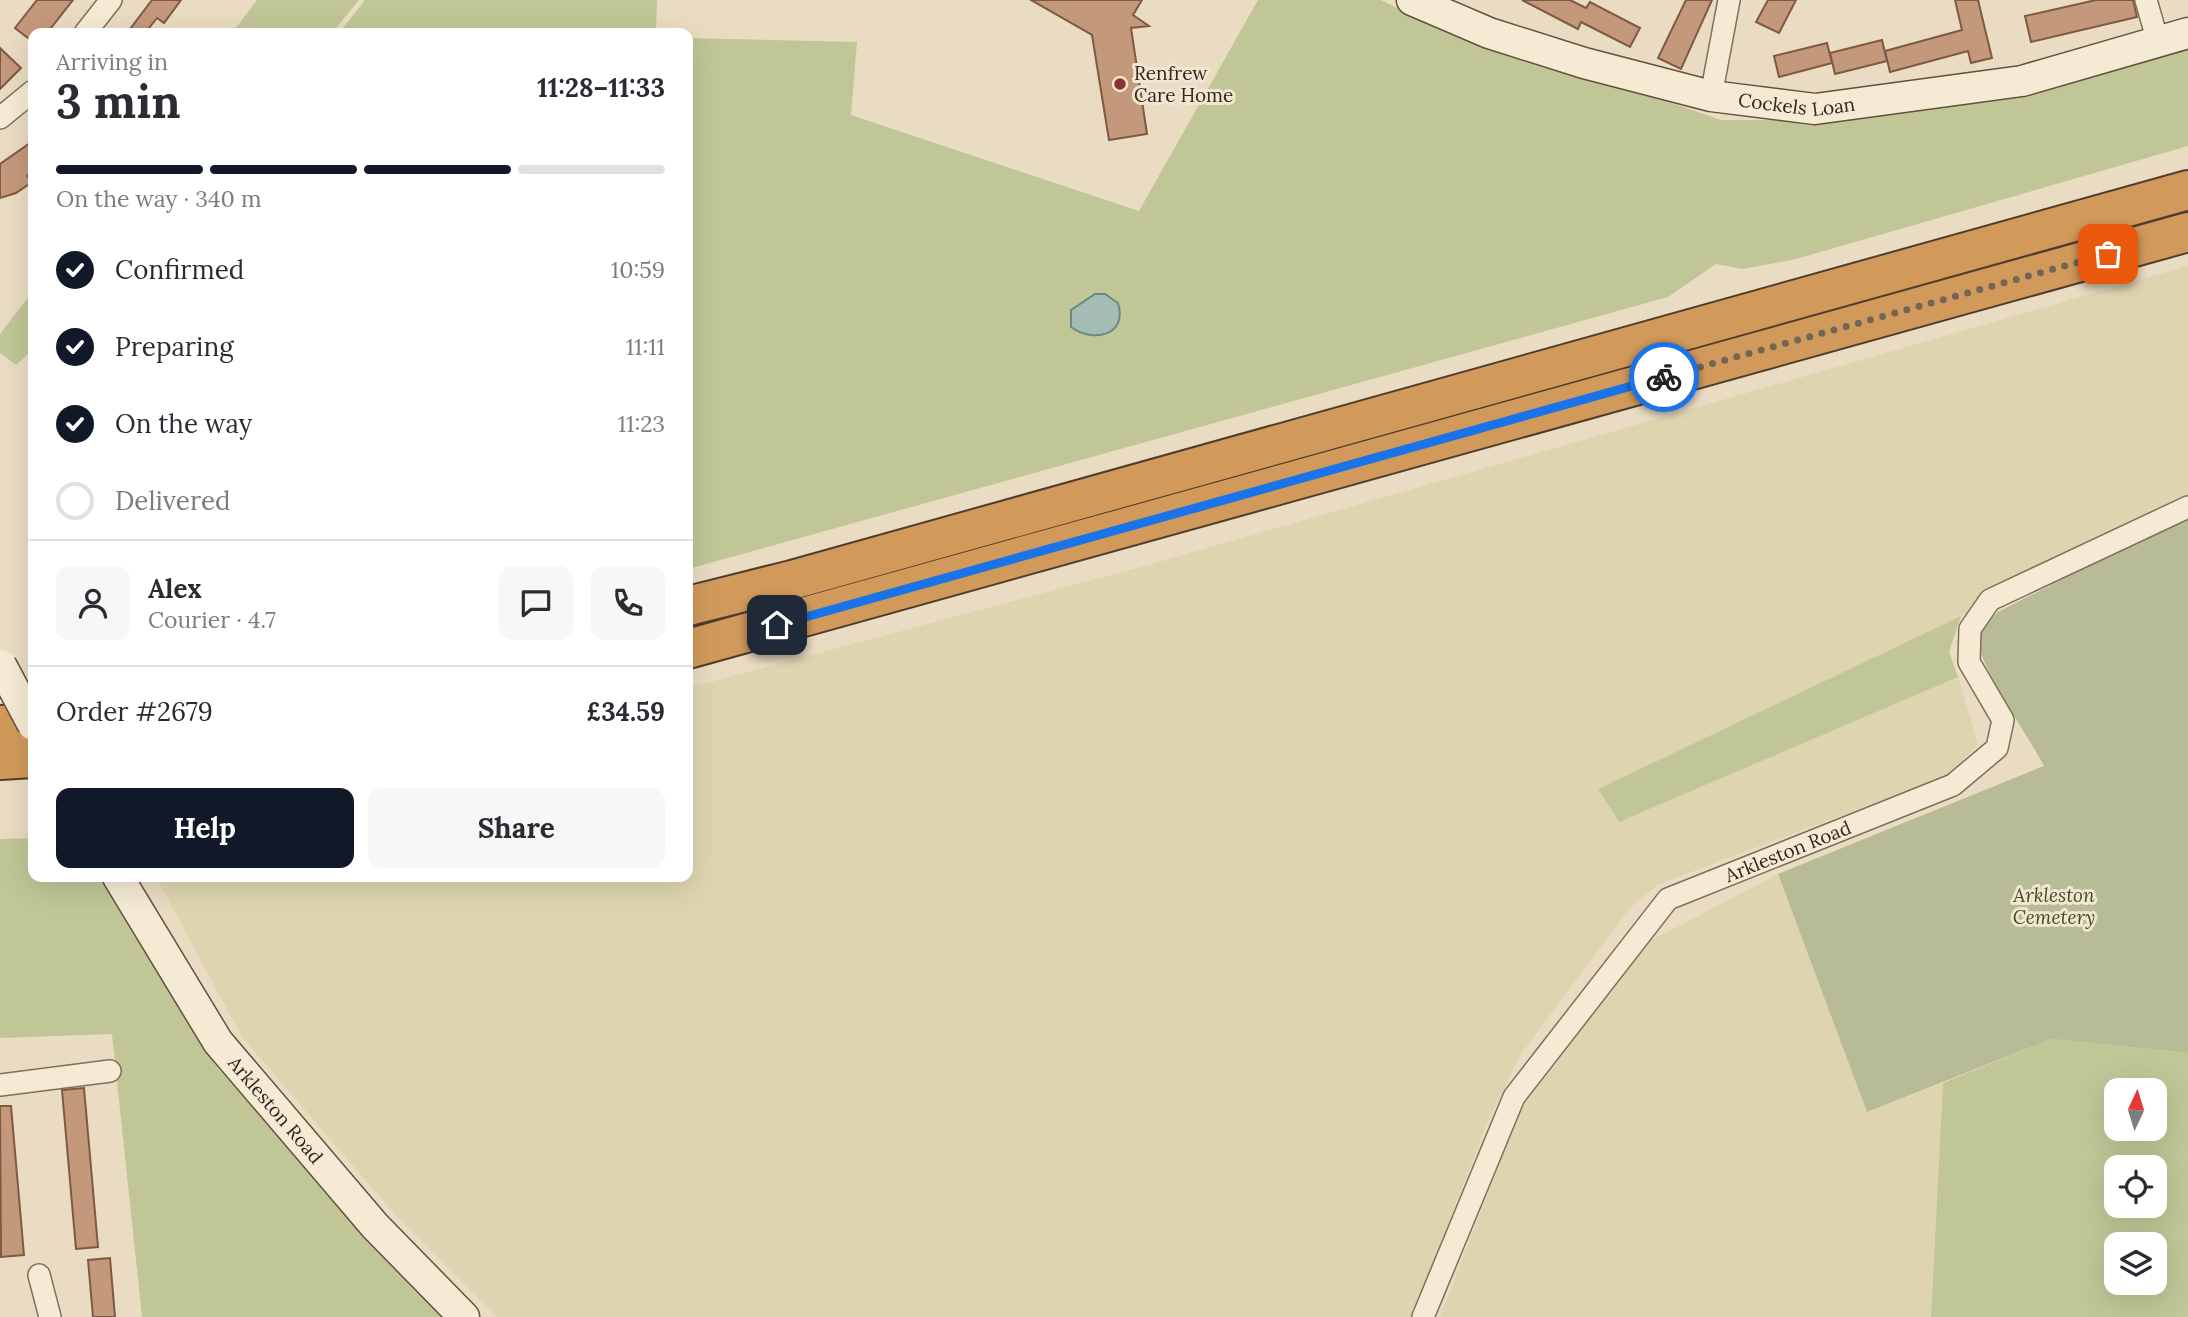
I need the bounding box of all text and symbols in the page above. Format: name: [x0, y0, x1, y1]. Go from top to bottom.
text: Arriving in: [56, 47, 168, 76]
place label: Renfrew Care Home: [1134, 61, 1233, 107]
text: 11:28–11:33: [537, 71, 665, 104]
text: 3 min: [56, 72, 181, 131]
marker: Renfrew Care Home: [1112, 76, 1128, 92]
street label: Cockels Loan: [1737, 88, 1857, 121]
text: On the way · 340 m: [56, 184, 261, 213]
pin: [2078, 224, 2138, 284]
icon: bag: [2089, 235, 2127, 273]
icon: check: [56, 251, 94, 289]
text: Confirmed: [115, 253, 244, 286]
text: 10:59: [611, 255, 665, 284]
icon: check: [56, 328, 94, 366]
text: Preparing: [115, 330, 234, 363]
text: 11:11: [626, 332, 665, 361]
courier: [1629, 342, 1699, 412]
icon: bike: [1645, 358, 1683, 396]
icon: check: [56, 405, 94, 443]
text: On the way: [115, 407, 252, 440]
text: 11:23: [618, 409, 665, 438]
text: Delivered: [115, 484, 231, 517]
button: person: [56, 566, 130, 640]
button: chat: [499, 566, 573, 640]
button: phone: [591, 566, 665, 640]
text: Alex: [148, 572, 202, 605]
pin: [747, 595, 807, 655]
text: Courier · 4.7: [148, 605, 276, 634]
icon: home: [758, 606, 796, 644]
text: Order #2679: [56, 695, 213, 728]
text: £34.59: [586, 695, 665, 728]
button: Help: [56, 788, 354, 868]
button: Share: [368, 788, 665, 868]
street label: Arkleston Road: [1720, 815, 1854, 887]
park label: Arkleston Cemetery: [2012, 883, 2095, 929]
street label: Arkleston Road: [223, 1050, 328, 1168]
north arrow: [2104, 1078, 2166, 1141]
map controls: [2104, 1078, 2167, 1295]
button: locate: [2104, 1155, 2167, 1218]
button: layers: [2104, 1232, 2167, 1295]

